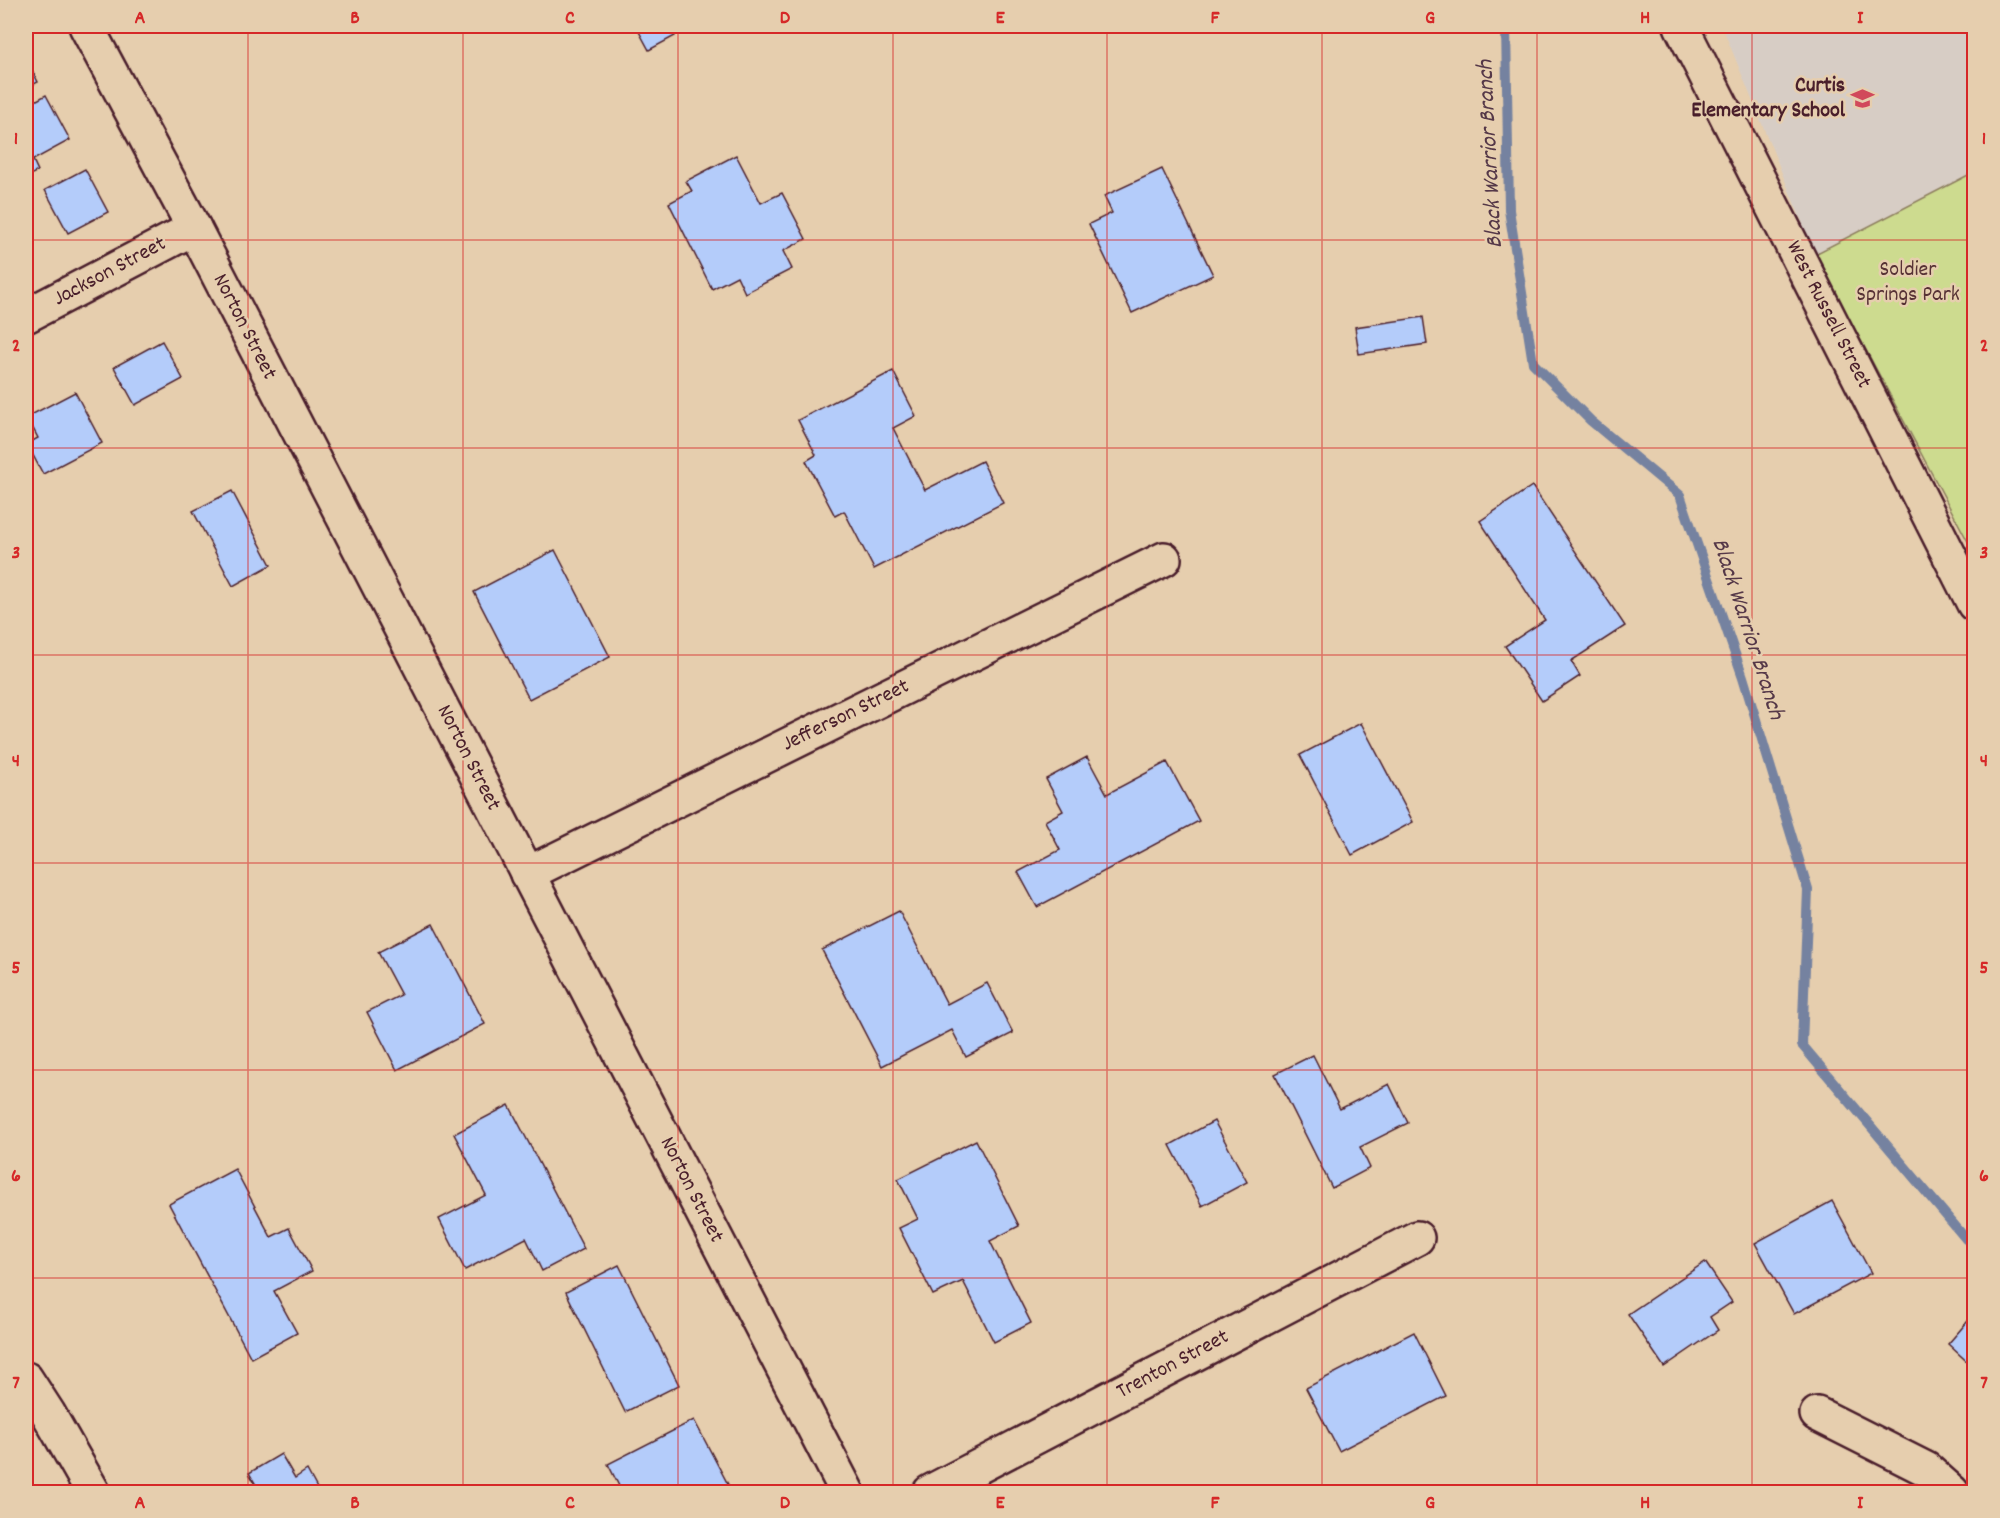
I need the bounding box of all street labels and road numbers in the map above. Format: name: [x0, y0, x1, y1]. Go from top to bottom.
street label: Jackson Street: [48, 229, 172, 315]
street label: West Russell Street: [1777, 236, 1879, 394]
street label: Norton Street: [204, 269, 284, 385]
street label: Jefferson Street: [777, 672, 915, 760]
street label: Norton Street: [428, 700, 508, 816]
street label: Norton Street: [651, 1132, 731, 1248]
street label: Trenton Street: [1111, 1322, 1235, 1408]

